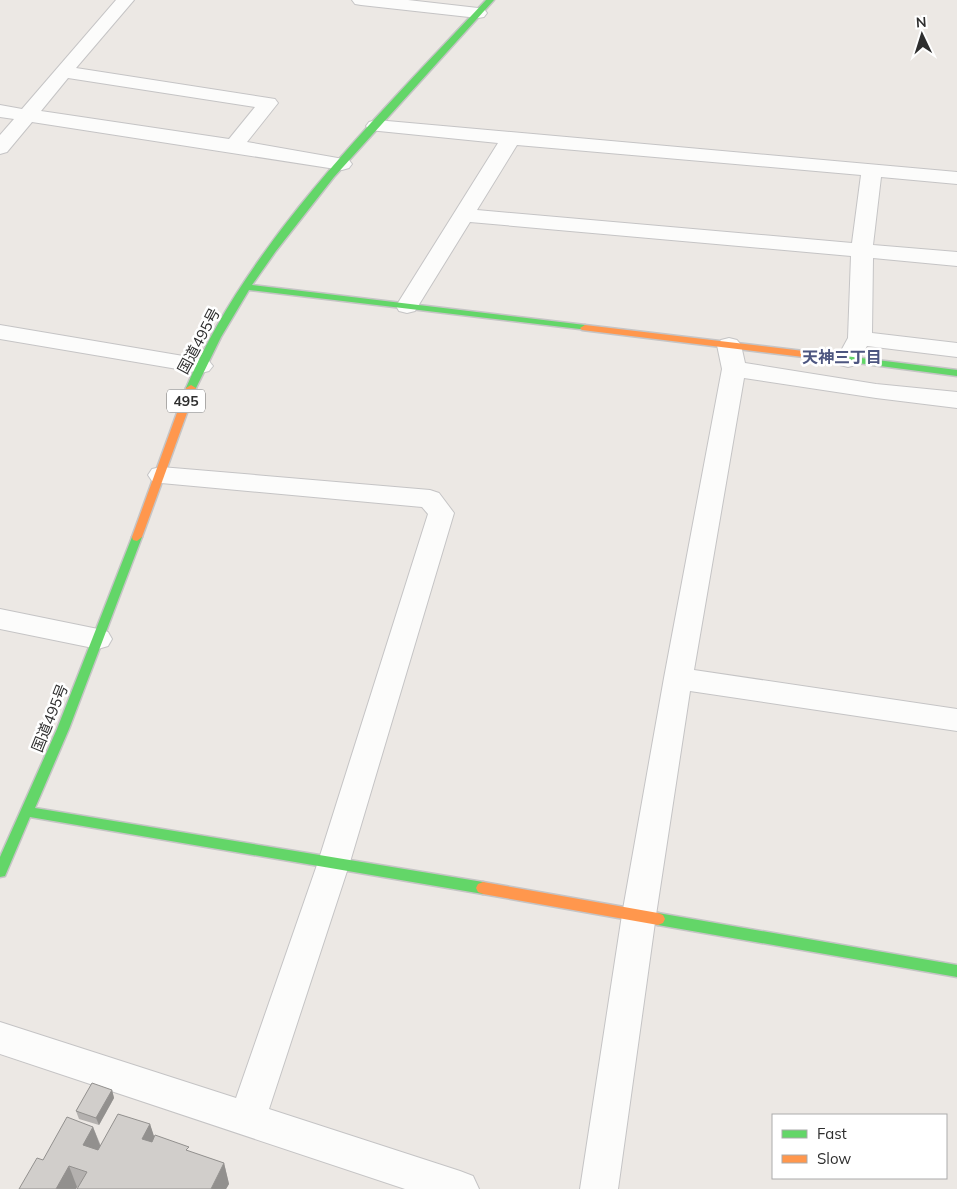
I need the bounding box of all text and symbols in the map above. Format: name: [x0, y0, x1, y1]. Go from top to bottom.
north arrow: [897, 10, 947, 60]
text: N: [915, 13, 927, 31]
street label: 国道495号: [173, 305, 224, 377]
district label: 天神三丁目: [802, 347, 882, 367]
road number: 495: [167, 390, 205, 412]
street label: 国道495号: [27, 681, 72, 755]
legend: [772, 1114, 947, 1179]
text: Fast: [817, 1124, 847, 1143]
text: Slow: [817, 1149, 851, 1168]

